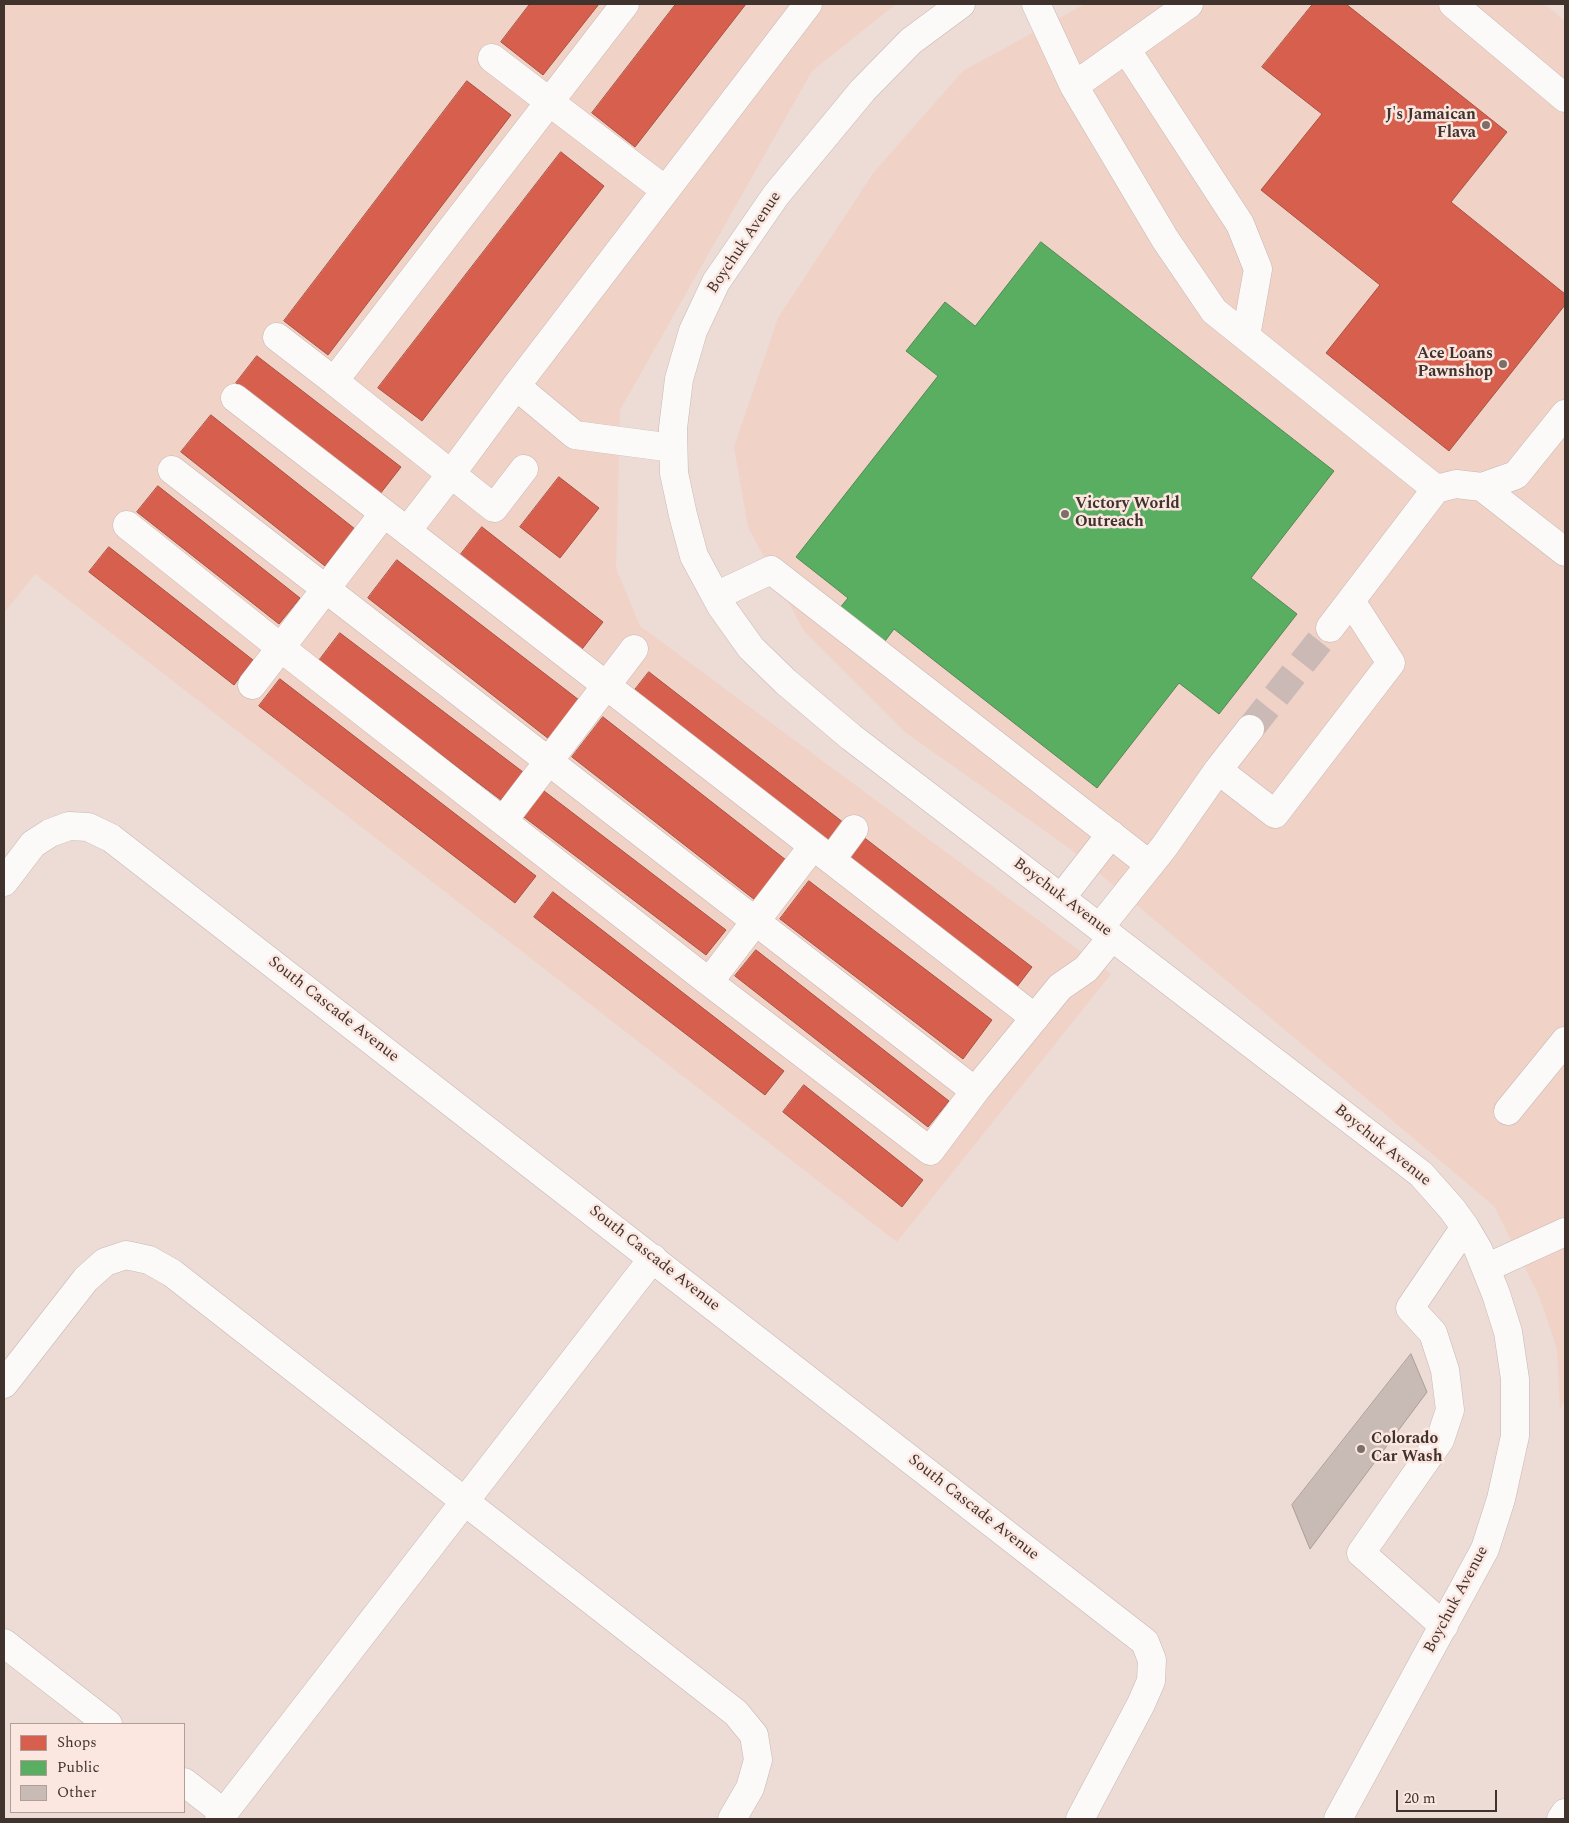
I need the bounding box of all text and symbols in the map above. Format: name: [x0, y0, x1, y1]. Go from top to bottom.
place label: J's Jamaican Flava: [1385, 106, 1476, 144]
marker: J's Jamaican Flava: [1480, 119, 1492, 131]
street label: Boychuk Avenue: [704, 188, 786, 298]
place label: Ace Loans Pawnshop: [1417, 345, 1493, 383]
marker: Ace Loans Pawnshop: [1497, 358, 1509, 370]
place label: Victory World Outreach: [1075, 495, 1180, 533]
marker: Victory World Outreach: [1059, 508, 1071, 520]
street label: Boychuk Avenue: [1009, 855, 1115, 941]
street label: South Cascade Avenue: [264, 953, 402, 1067]
street label: Boychuk Avenue: [1330, 1101, 1434, 1191]
street label: South Cascade Avenue: [585, 1202, 723, 1316]
place label: Colorado Car Wash: [1371, 1430, 1443, 1468]
marker: Colorado Car Wash: [1355, 1443, 1367, 1455]
street label: South Cascade Avenue: [904, 1451, 1042, 1565]
street label: Boychuk Avenue: [1421, 1543, 1493, 1657]
legend: [10, 1723, 185, 1813]
text: Shops: [57, 1731, 97, 1754]
text: Public: [57, 1756, 100, 1779]
scale bar: [1399, 1780, 1500, 1812]
text: Other: [57, 1781, 96, 1804]
text: 20 m: [1404, 1787, 1436, 1810]

